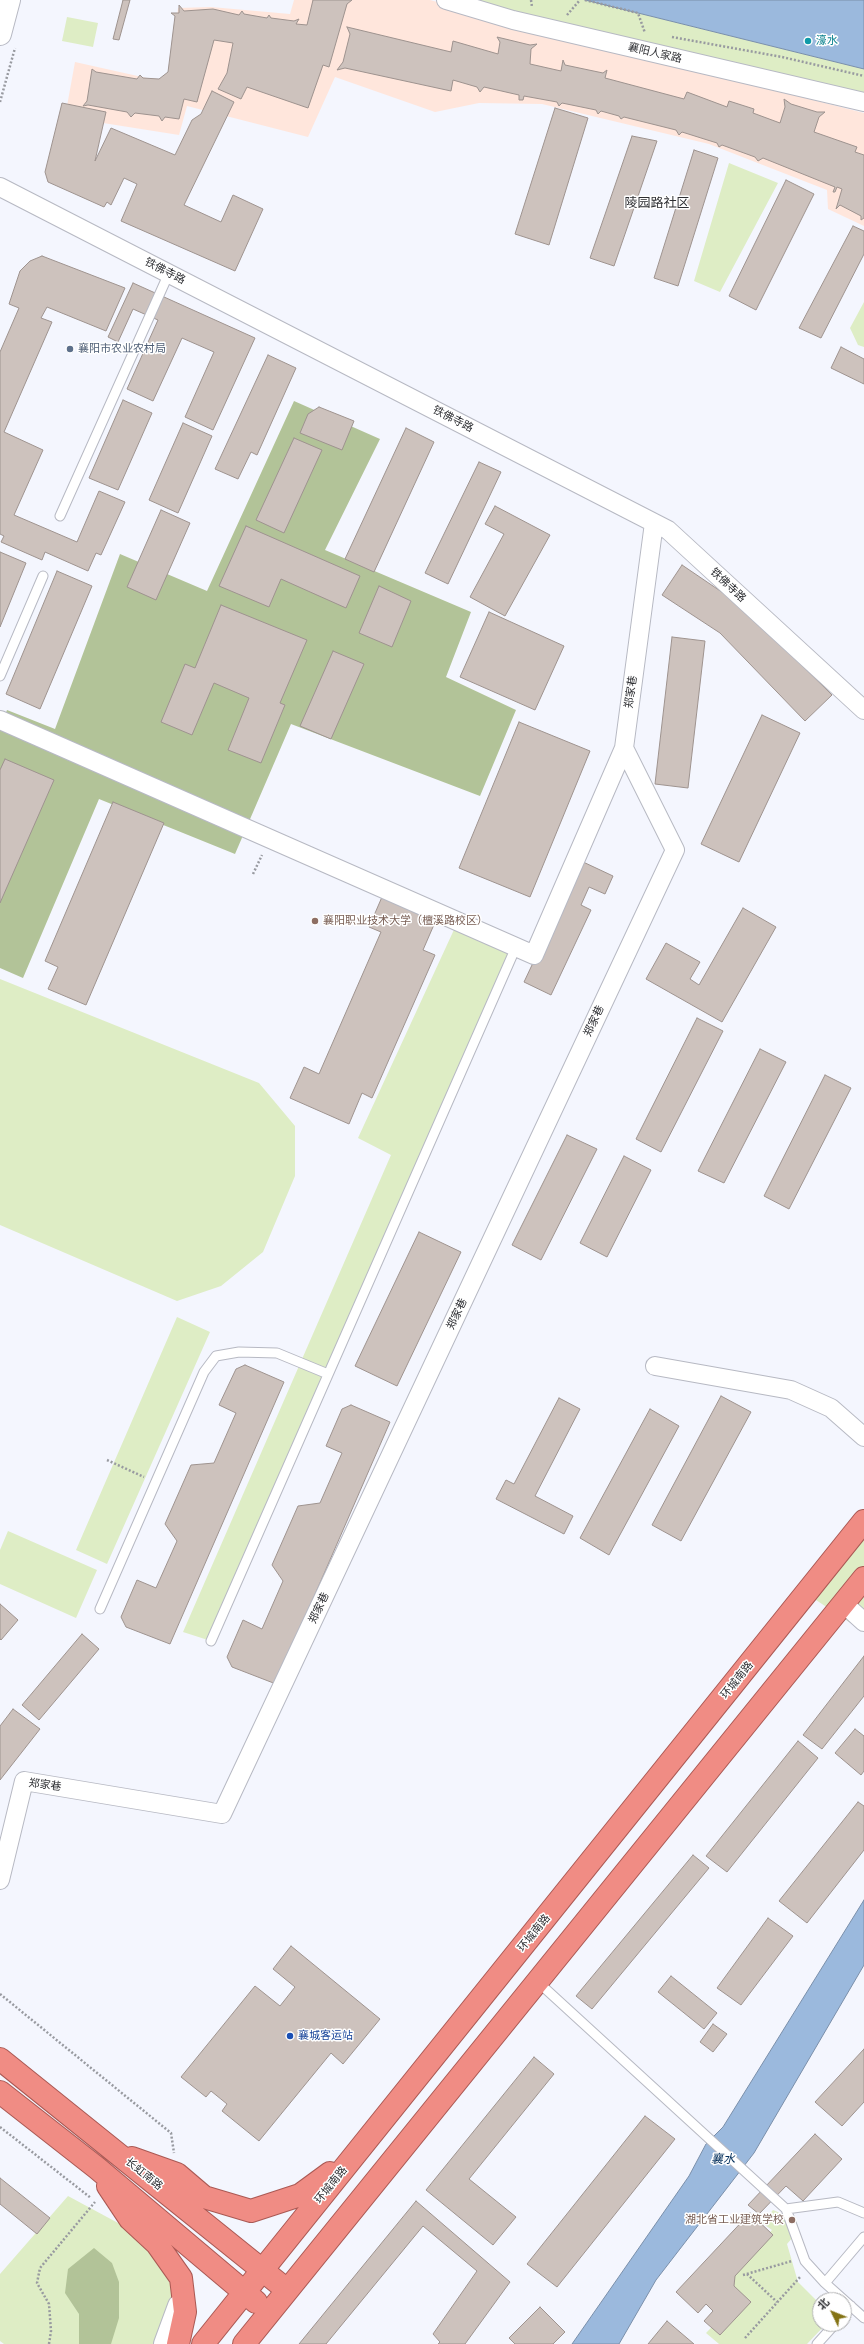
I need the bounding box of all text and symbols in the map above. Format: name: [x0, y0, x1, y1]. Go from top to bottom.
place label: 濠水: [816, 34, 838, 48]
marker: 濠水: [803, 36, 813, 46]
street label: 襄阳人家路: [627, 40, 683, 66]
district label: 陵园路社区: [625, 195, 689, 211]
street label: 铁佛寺路: [142, 255, 188, 287]
place label: 襄阳市农业农村局: [78, 342, 166, 356]
marker: 襄阳市农业农村局: [65, 344, 75, 354]
street label: 铁佛寺路: [430, 403, 476, 435]
street label: 铁佛寺路: [707, 565, 749, 605]
street label: 郑家巷: [622, 675, 640, 709]
place label: 襄阳职业技术大学（檀溪路校区）: [323, 914, 488, 928]
marker: 襄阳职业技术大学（檀溪路校区）: [310, 916, 320, 926]
street label: 郑家巷: [581, 1003, 607, 1039]
street label: 郑家巷: [444, 1296, 470, 1332]
street label: 郑家巷: [306, 1590, 332, 1626]
street label: 环城南路: [718, 1659, 756, 1701]
street label: 郑家巷: [28, 1776, 62, 1794]
street label: 环城南路: [515, 1912, 553, 1954]
place label: 襄城客运站: [298, 2029, 353, 2043]
marker: 襄城客运站: [285, 2031, 295, 2041]
water label: 襄水: [711, 2152, 735, 2166]
street label: 长虹南路: [123, 2155, 165, 2193]
street label: 环城南路: [312, 2164, 350, 2206]
place label: 湖北省工业建筑学校: [685, 2213, 784, 2227]
marker: 湖北省工业建筑学校: [787, 2215, 797, 2225]
north arrow: [812, 2292, 852, 2332]
text: 北: [815, 2296, 832, 2313]

